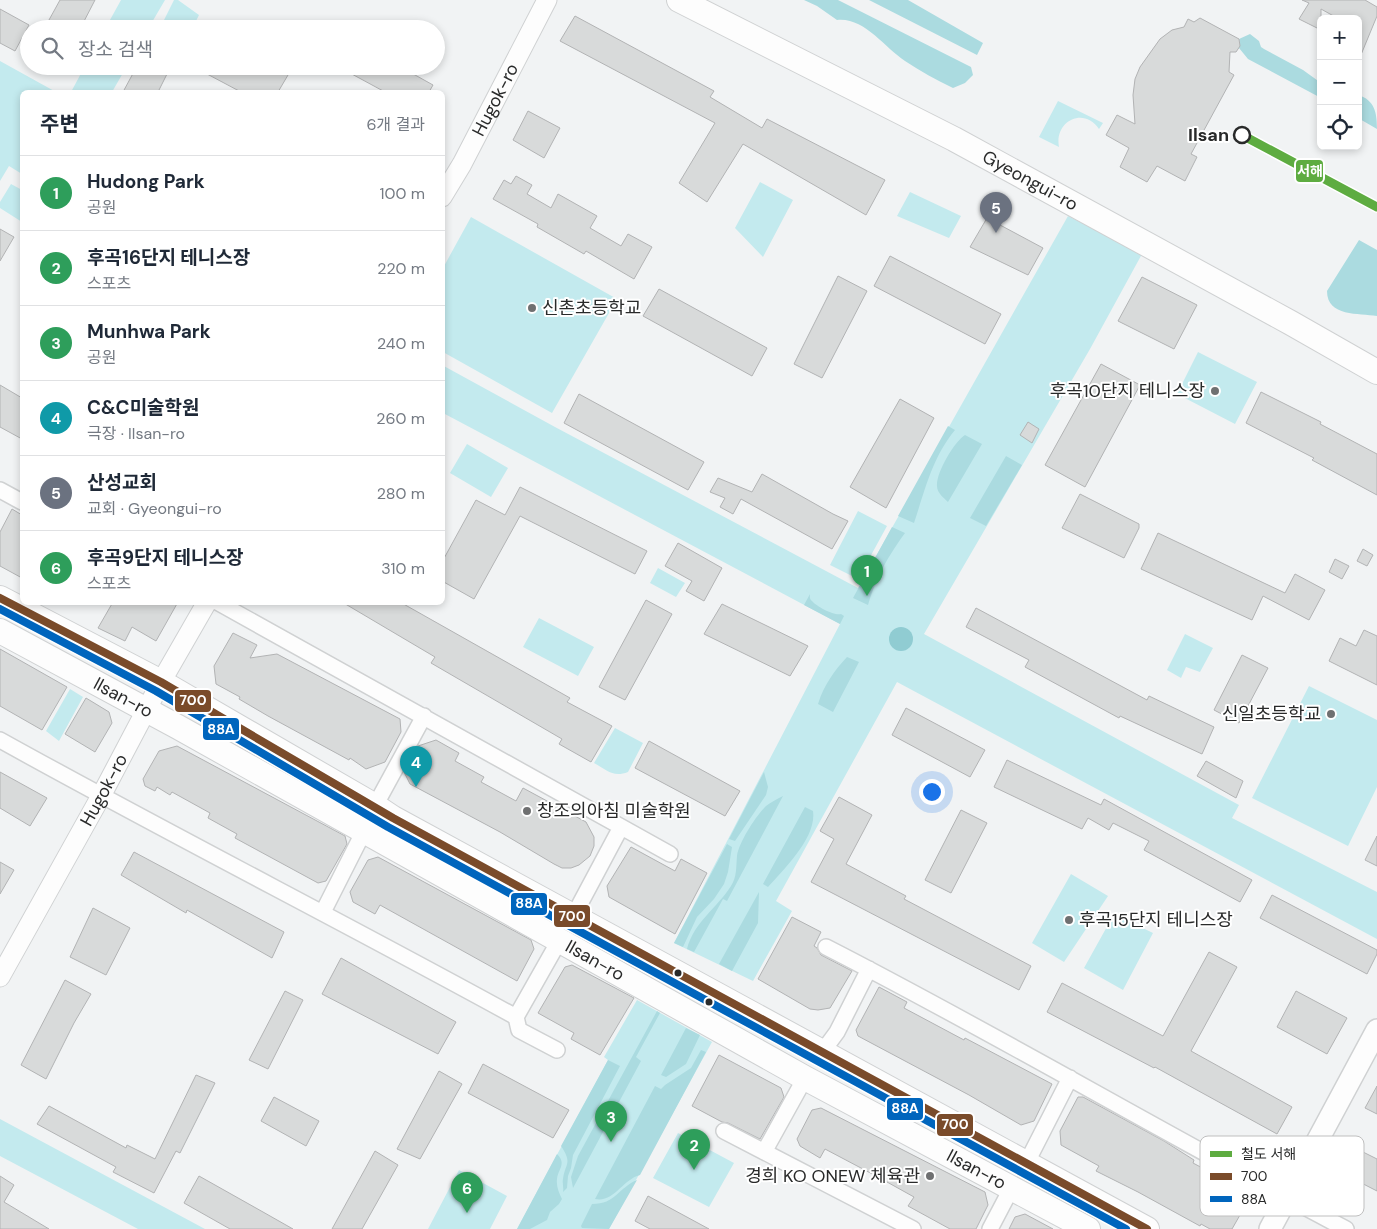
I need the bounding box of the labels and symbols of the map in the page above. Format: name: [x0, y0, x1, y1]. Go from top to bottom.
street label: Hugok-ro: [467, 59, 524, 140]
place label: Ilsan: [1188, 123, 1229, 147]
marker: Ilsan: [1233, 126, 1251, 144]
street label: Gyeongui-ro: [978, 145, 1082, 216]
line badge: 서해: [1295, 159, 1324, 183]
text: 서해: [1297, 162, 1323, 180]
pin: 5: [980, 192, 1012, 233]
place label: 신촌초등학교: [542, 296, 641, 320]
marker: 신촌초등학교: [526, 302, 538, 314]
place label: 후곡10단지 테니스장: [1050, 379, 1205, 403]
marker: 후곡10단지 테니스장: [1209, 385, 1221, 397]
pin: 1: [851, 555, 883, 596]
street label: Ilsan-ro: [89, 672, 157, 723]
line badge: 700: [174, 689, 212, 713]
text: 700: [179, 691, 207, 709]
place label: 신일초등학교: [1222, 702, 1321, 726]
marker: 신일초등학교: [1325, 708, 1337, 720]
line badge: 88A: [202, 717, 240, 741]
text: 88A: [207, 720, 235, 738]
pin: 4: [400, 746, 432, 787]
street label: Hugok-ro: [75, 750, 133, 830]
your location: [919, 779, 945, 805]
place label: 창조의아침 미술학원: [537, 799, 691, 823]
marker: 창조의아침 미술학원: [521, 805, 533, 817]
line badge: 88A: [510, 892, 548, 916]
text: 88A: [515, 894, 543, 912]
line badge: 700: [553, 904, 591, 928]
text: 700: [558, 907, 586, 925]
place label: 후곡15단지 테니스장: [1079, 908, 1233, 932]
marker: 후곡15단지 테니스장: [1063, 914, 1075, 926]
street label: Ilsan-ro: [561, 934, 629, 987]
unlabelled marker: [673, 968, 683, 978]
unlabelled marker: [704, 997, 714, 1007]
line badge: 88A: [886, 1097, 924, 1121]
text: 88A: [891, 1099, 919, 1117]
pin: 3: [595, 1101, 627, 1142]
line badge: 700: [936, 1113, 974, 1137]
text: 700: [941, 1115, 969, 1133]
pin: 2: [678, 1129, 710, 1170]
legend: [1200, 1136, 1364, 1216]
street label: Ilsan-ro: [942, 1144, 1010, 1195]
text: 철도 서해: [1241, 1145, 1296, 1163]
place label: 경희 KO ONEW 체육관: [745, 1164, 920, 1188]
text: 700: [1241, 1167, 1267, 1185]
marker: 경희 KO ONEW 체육관: [924, 1170, 936, 1182]
pin: 6: [451, 1172, 483, 1213]
text: 88A: [1241, 1190, 1267, 1208]

